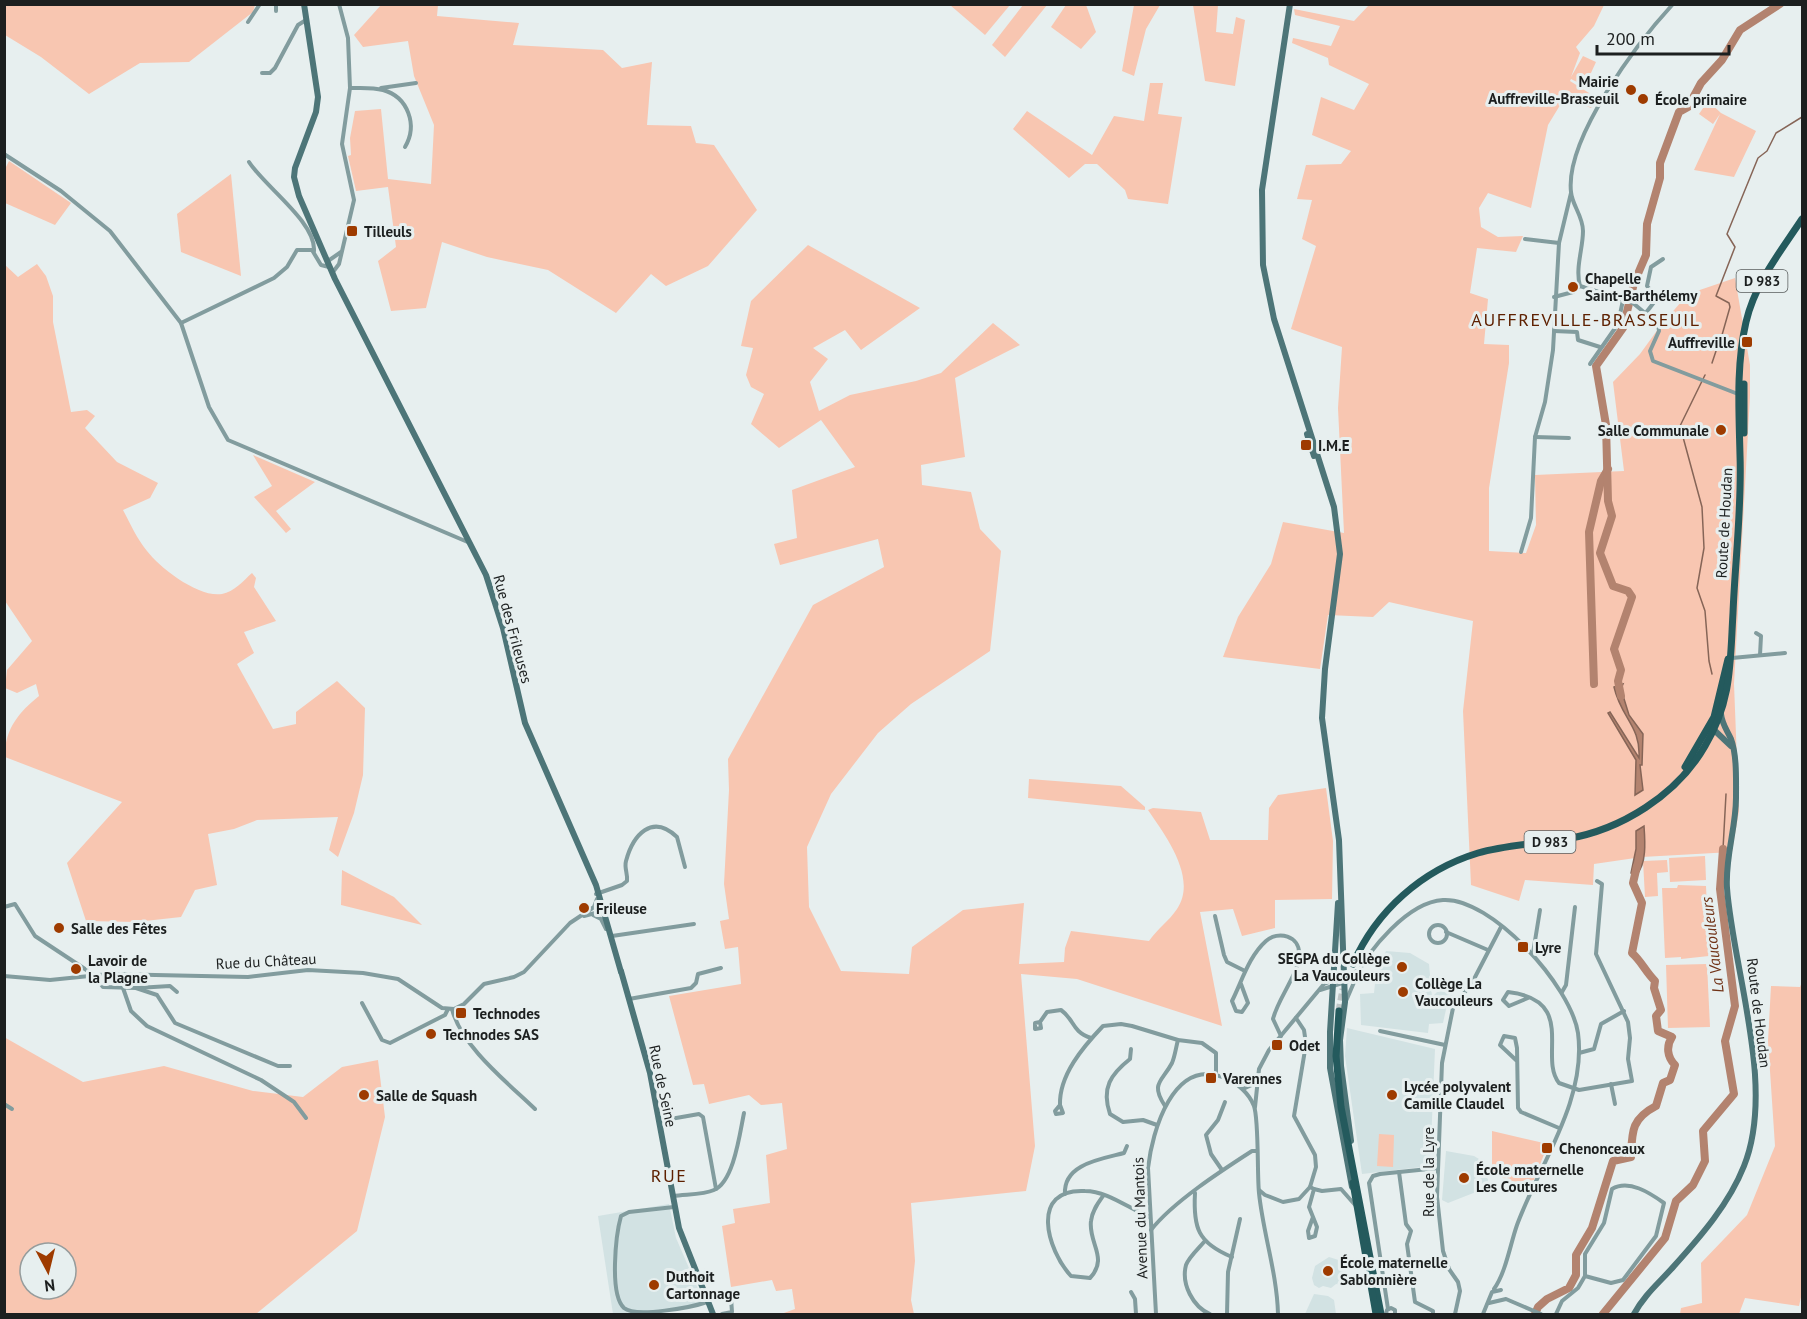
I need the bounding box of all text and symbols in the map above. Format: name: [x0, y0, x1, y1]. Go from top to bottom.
scale bar: [1597, 18, 1729, 56]
text: 200 m: [1606, 27, 1655, 50]
place label: Mairie Auffreville-Brasseuil: [1488, 72, 1620, 108]
marker: Mairie Auffreville-Brasseuil: [1624, 83, 1638, 97]
place label: École primaire: [1655, 90, 1747, 109]
marker: École primaire: [1636, 92, 1650, 106]
place label: Tilleuls: [364, 222, 412, 241]
marker: Tilleuls: [345, 224, 359, 238]
place label: Chapelle Saint-Barthélemy: [1585, 269, 1698, 305]
road number: D 983: [1736, 270, 1788, 292]
marker: Chapelle Saint-Barthélemy: [1566, 280, 1580, 294]
district label: AUFFREVILLE-BRASSEUIL: [1471, 308, 1701, 331]
place label: Auffreville: [1668, 333, 1735, 352]
marker: Auffreville: [1740, 335, 1754, 349]
place label: Salle Communale: [1598, 421, 1709, 440]
marker: Salle Communale: [1714, 423, 1728, 437]
place label: I.M.E: [1318, 436, 1350, 455]
marker: I.M.E: [1299, 438, 1313, 452]
street label: Route de Houdan: [1712, 467, 1736, 579]
street label: Rue des Frileuses: [489, 573, 537, 685]
road number: D 983: [1524, 831, 1576, 853]
water label: La Vaucouleurs: [1696, 895, 1728, 994]
place label: Frileuse: [596, 899, 647, 918]
marker: Frileuse: [577, 901, 591, 915]
place label: Salle des Fêtes: [71, 919, 167, 938]
marker: Salle des Fêtes: [52, 921, 66, 935]
place label: Lyre: [1535, 938, 1562, 957]
marker: Lyre: [1516, 940, 1530, 954]
street label: Rue du Château: [215, 949, 317, 973]
place label: SEGPA du Collège La Vaucouleurs: [1278, 949, 1390, 985]
place label: Lavoir de la Plagne: [88, 951, 148, 987]
street label: Route de Houdan: [1743, 957, 1775, 1069]
marker: SEGPA du Collège La Vaucouleurs: [1395, 960, 1409, 974]
marker: Lavoir de la Plagne: [69, 962, 83, 976]
place label: Collège La Vaucouleurs: [1414, 974, 1493, 1010]
marker: Collège La Vaucouleurs: [1396, 985, 1410, 999]
place label: Technodes: [473, 1004, 540, 1023]
marker: Technodes: [454, 1006, 468, 1020]
place label: Technodes SAS: [443, 1025, 539, 1044]
marker: Technodes SAS: [424, 1027, 438, 1041]
place label: Odet: [1289, 1036, 1321, 1055]
marker: Odet: [1270, 1038, 1284, 1052]
street label: Rue de Seine: [645, 1043, 681, 1129]
place label: Varennes: [1222, 1069, 1282, 1088]
marker: Varennes: [1204, 1071, 1218, 1085]
place label: Lycée polyvalent Camille Claudel: [1404, 1077, 1512, 1113]
place label: Salle de Squash: [376, 1086, 477, 1105]
marker: Salle de Squash: [357, 1088, 371, 1102]
marker: Lycée polyvalent Camille Claudel: [1385, 1088, 1399, 1102]
street label: Rue de la Lyre: [1419, 1127, 1438, 1217]
place label: Chenonceaux: [1559, 1139, 1645, 1158]
marker: Chenonceaux: [1540, 1141, 1554, 1155]
street label: Avenue du Mantois: [1128, 1157, 1152, 1279]
place label: École maternelle Les Coutures: [1476, 1160, 1584, 1196]
district label: RUE: [651, 1164, 687, 1187]
marker: École maternelle Les Coutures: [1457, 1171, 1471, 1185]
north arrow: [18, 1241, 78, 1301]
place label: École maternelle Sablonnière: [1340, 1253, 1448, 1289]
marker: École maternelle Sablonnière: [1321, 1264, 1335, 1278]
place label: Duthoit Cartonnage: [666, 1267, 740, 1303]
text: N: [43, 1275, 56, 1296]
marker: Duthoit Cartonnage: [647, 1278, 661, 1292]

